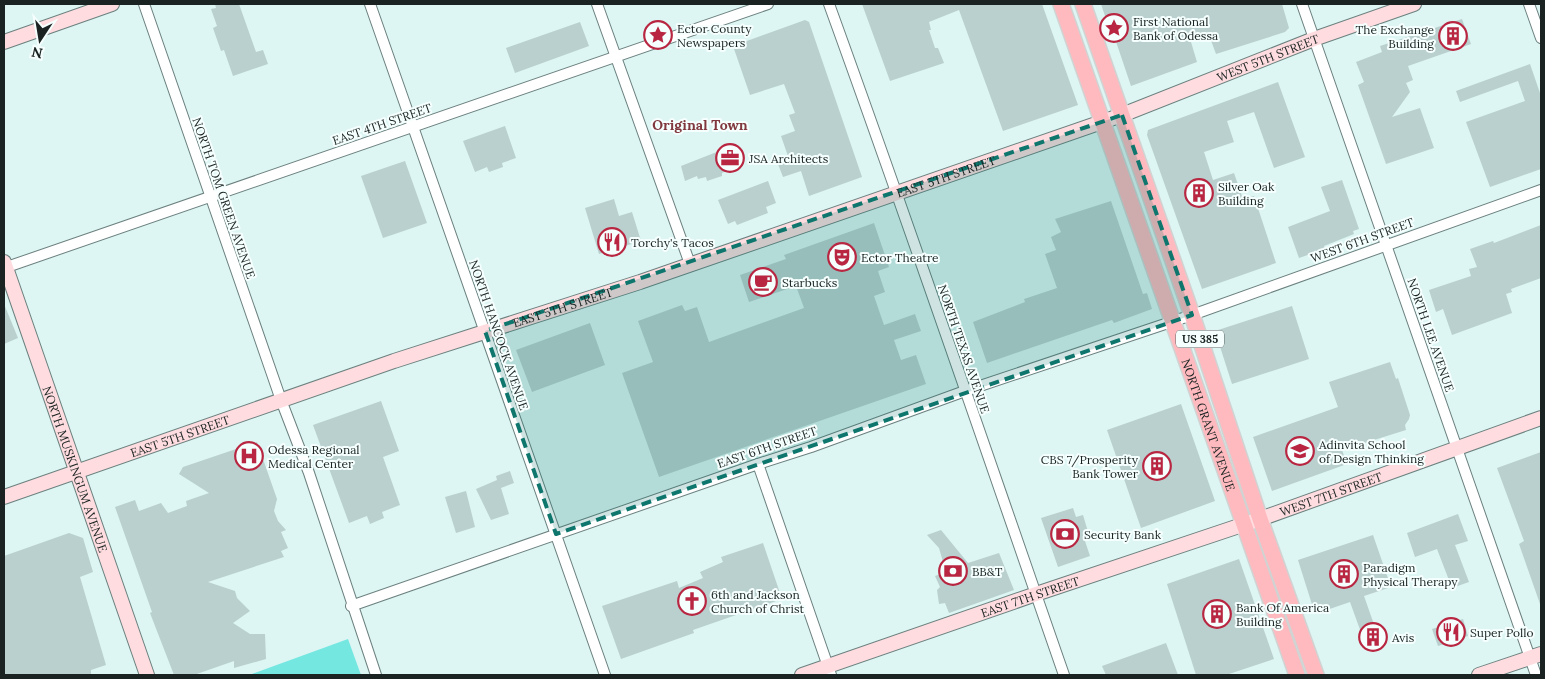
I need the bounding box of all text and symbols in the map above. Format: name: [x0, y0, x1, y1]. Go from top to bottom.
place icon: First National Bank of Odessa: [1099, 13, 1129, 43]
place label: First National Bank of Odessa: [1133, 14, 1218, 43]
north arrow: [15, 15, 65, 65]
place icon: Ector County Newspapers: [643, 20, 673, 50]
place label: Ector County Newspapers: [677, 21, 752, 50]
building icon: The Exchange Building: [1438, 21, 1468, 51]
place label: The Exchange Building: [1356, 22, 1434, 51]
street label: WEST 5TH STREET: [1214, 30, 1321, 84]
text: N: [30, 43, 44, 63]
street label: EAST 4TH STREET: [330, 100, 434, 148]
street label: NORTH TOM GREEN AVENUE: [189, 115, 259, 281]
district label: Original Town: [652, 116, 748, 134]
office icon: JSA Architects: [715, 143, 745, 173]
place label: JSA Architects: [748, 151, 829, 166]
street label: EAST 5TH STREET: [894, 152, 998, 200]
building icon: Silver Oak Building: [1184, 178, 1214, 208]
place label: Silver Oak Building: [1218, 179, 1275, 208]
street label: WEST 6TH STREET: [1308, 214, 1416, 266]
restaurant icon: Torchy's Tacos: [597, 227, 627, 257]
place label: Torchy's Tacos: [631, 235, 714, 250]
theatre icon: Ector Theatre: [827, 242, 857, 272]
place label: Ector Theatre: [861, 250, 939, 265]
street label: NORTH HANCOCK AVENUE: [466, 258, 532, 412]
cafe icon: Starbucks: [748, 267, 778, 297]
place label: Starbucks: [782, 275, 838, 290]
street label: NORTH LEE AVENUE: [1404, 276, 1458, 394]
street label: NORTH TEXAS AVENUE: [935, 283, 993, 415]
street label: EAST 5TH STREET: [511, 284, 615, 330]
road number: US 385: [1176, 330, 1224, 348]
street label: NORTH GRANT AVENUE: [1179, 357, 1239, 493]
street label: NORTH MUSKINGUM AVENUE: [40, 384, 111, 554]
street label: EAST 5TH STREET: [128, 411, 232, 460]
street label: EAST 6TH STREET: [715, 423, 819, 471]
school or university icon: Adinvita School of Design Thinking: [1285, 436, 1315, 466]
place label: Adinvita School of Design Thinking: [1318, 437, 1424, 466]
hospital icon: Odessa Regional Medical Center: [234, 441, 264, 471]
place label: Odessa Regional Medical Center: [268, 442, 360, 471]
building icon: CBS 7/Prosperity Bank Tower: [1142, 451, 1172, 481]
place label: CBS 7/Prosperity Bank Tower: [1041, 452, 1139, 481]
street label: WEST 7TH STREET: [1278, 468, 1384, 519]
bank icon: Security Bank: [1050, 519, 1080, 549]
place label: Security Bank: [1084, 527, 1162, 542]
bank icon: BB&T: [938, 556, 968, 586]
building icon: Paradigm Physical Therapy: [1329, 559, 1359, 589]
place label: Paradigm Physical Therapy: [1363, 560, 1458, 589]
place label: BB&T: [972, 564, 1003, 579]
street label: EAST 7TH STREET: [979, 573, 1081, 620]
church icon: 6th and Jackson Church of Christ: [677, 586, 707, 616]
place label: 6th and Jackson Church of Christ: [711, 587, 804, 616]
building icon: Bank Of America Building: [1202, 599, 1232, 629]
place label: Bank Of America Building: [1236, 600, 1329, 629]
restaurant icon: Super Pollo: [1436, 617, 1466, 647]
building icon: Avis: [1358, 622, 1388, 652]
place label: Super Pollo: [1470, 625, 1534, 640]
place label: Avis: [1391, 630, 1415, 645]

